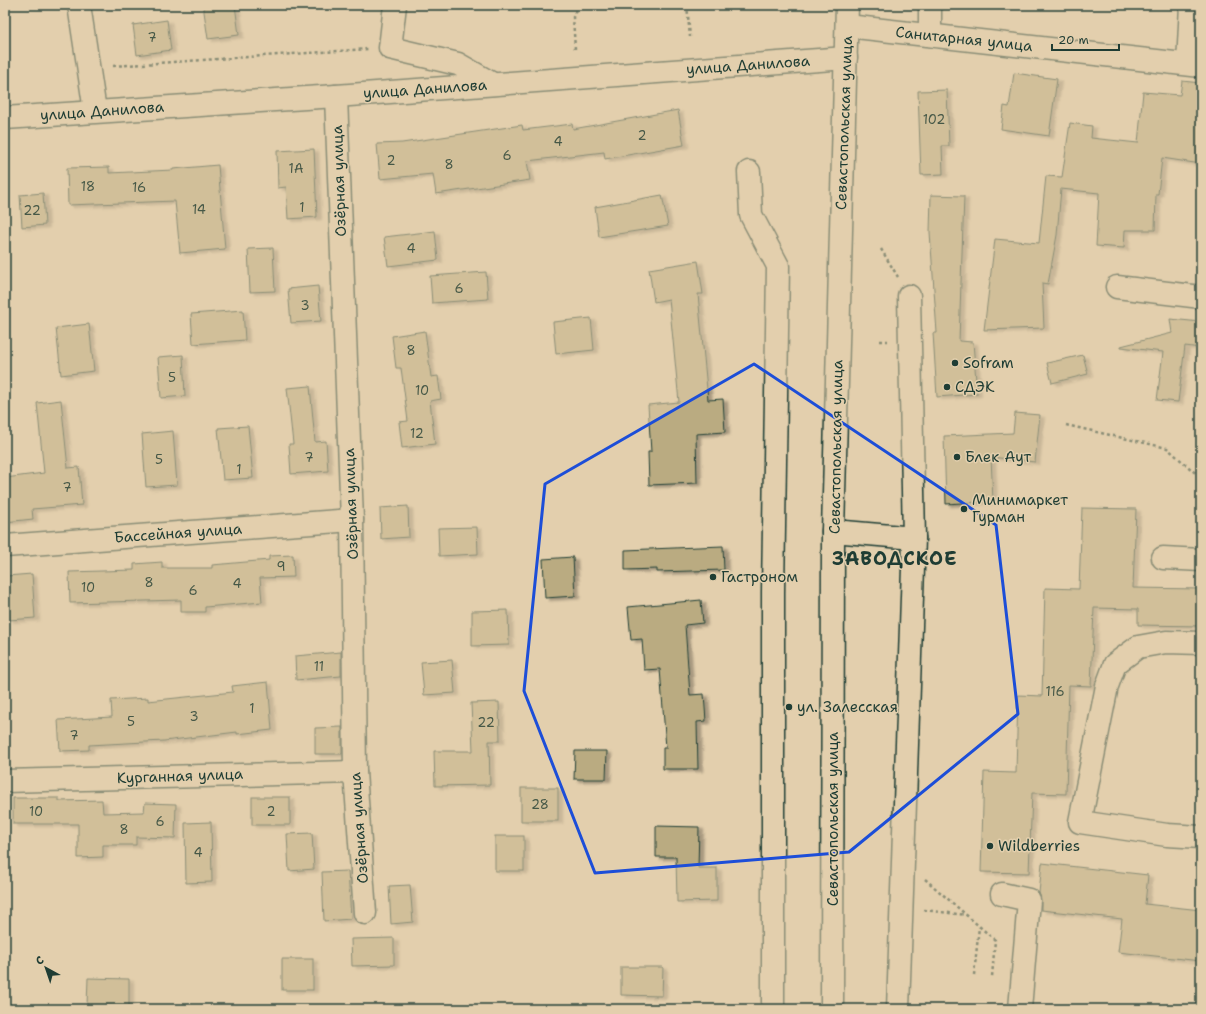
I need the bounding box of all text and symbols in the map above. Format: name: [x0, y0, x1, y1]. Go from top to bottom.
street label: Санитарная улица: [894, 22, 1034, 56]
scale bar: [1052, 26, 1119, 52]
house number: 7: [147, 29, 157, 46]
text: 20 m: [1058, 32, 1089, 48]
street label: Севастопольская улица: [831, 35, 857, 210]
street label: улица Данилова: [685, 51, 811, 79]
street label: улица Данилова: [362, 75, 488, 103]
street label: улица Данилова: [39, 97, 165, 125]
house number: 102: [923, 111, 945, 128]
street label: Озёрная улица: [327, 124, 351, 237]
house number: 2: [637, 127, 647, 144]
house number: 4: [553, 133, 563, 150]
house number: 6: [502, 147, 512, 164]
house number: 2: [386, 152, 396, 169]
house number: 8: [444, 156, 454, 173]
house number: 1А: [289, 160, 303, 177]
house number: 18: [81, 178, 95, 195]
house number: 16: [132, 179, 146, 196]
house number: 1: [299, 199, 305, 216]
house number: 14: [192, 201, 206, 218]
house number: 22: [23, 202, 41, 219]
house number: 4: [406, 240, 416, 257]
house number: 6: [454, 280, 464, 297]
house number: 3: [300, 297, 310, 314]
house number: 8: [406, 342, 416, 359]
place label: Sofram: [963, 353, 1014, 373]
marker: Sofram: [950, 358, 960, 368]
street label: Севастопольская улица: [824, 359, 848, 534]
house number: 5: [168, 369, 176, 386]
place label: СДЭК: [955, 377, 995, 397]
house number: 10: [415, 382, 429, 399]
marker: СДЭК: [942, 382, 952, 392]
house number: 12: [410, 425, 424, 442]
street label: Озёрная улица: [339, 447, 363, 560]
place label: Блек Аут: [965, 447, 1032, 467]
house number: 7: [304, 449, 314, 466]
house number: 5: [155, 451, 163, 468]
marker: Блек Аут: [952, 452, 962, 462]
house number: 1: [236, 461, 242, 478]
house number: 7: [62, 479, 72, 496]
place label: Минимаркет Гурман: [972, 490, 1068, 527]
marker: Минимаркет Гурман: [959, 504, 969, 514]
street label: Бассейная улица: [113, 519, 243, 547]
district label: ЗАВОДСКОЕ: [832, 546, 958, 571]
house number: 9: [276, 558, 286, 575]
place label: Гастроном: [721, 567, 798, 587]
marker: Гастроном: [708, 572, 718, 582]
house number: 8: [144, 574, 154, 591]
house number: 4: [232, 575, 242, 592]
house number: 10: [81, 579, 95, 596]
house number: 6: [188, 582, 198, 599]
house number: 11: [314, 658, 324, 675]
house number: 116: [1045, 683, 1065, 700]
place label: ул. Залесская: [797, 697, 898, 717]
house number: 1: [249, 700, 255, 717]
marker: ул. Залесская: [784, 702, 794, 712]
house number: 3: [189, 708, 199, 725]
house number: 5: [127, 713, 135, 730]
house number: 22: [477, 714, 495, 731]
house number: 7: [69, 727, 79, 744]
street label: Севастопольская улица: [823, 731, 843, 906]
street label: Курганная улица: [116, 764, 244, 788]
street label: Озёрная улица: [345, 771, 373, 884]
house number: 28: [531, 796, 549, 813]
house number: 10: [29, 803, 43, 820]
house number: 2: [266, 803, 276, 820]
house number: 6: [155, 813, 165, 830]
house number: 8: [119, 821, 129, 838]
place label: Wildberries: [998, 836, 1080, 856]
marker: Wildberries: [985, 841, 995, 851]
house number: 4: [193, 844, 203, 861]
north arrow: [26, 948, 66, 988]
text: С: [32, 953, 47, 969]

